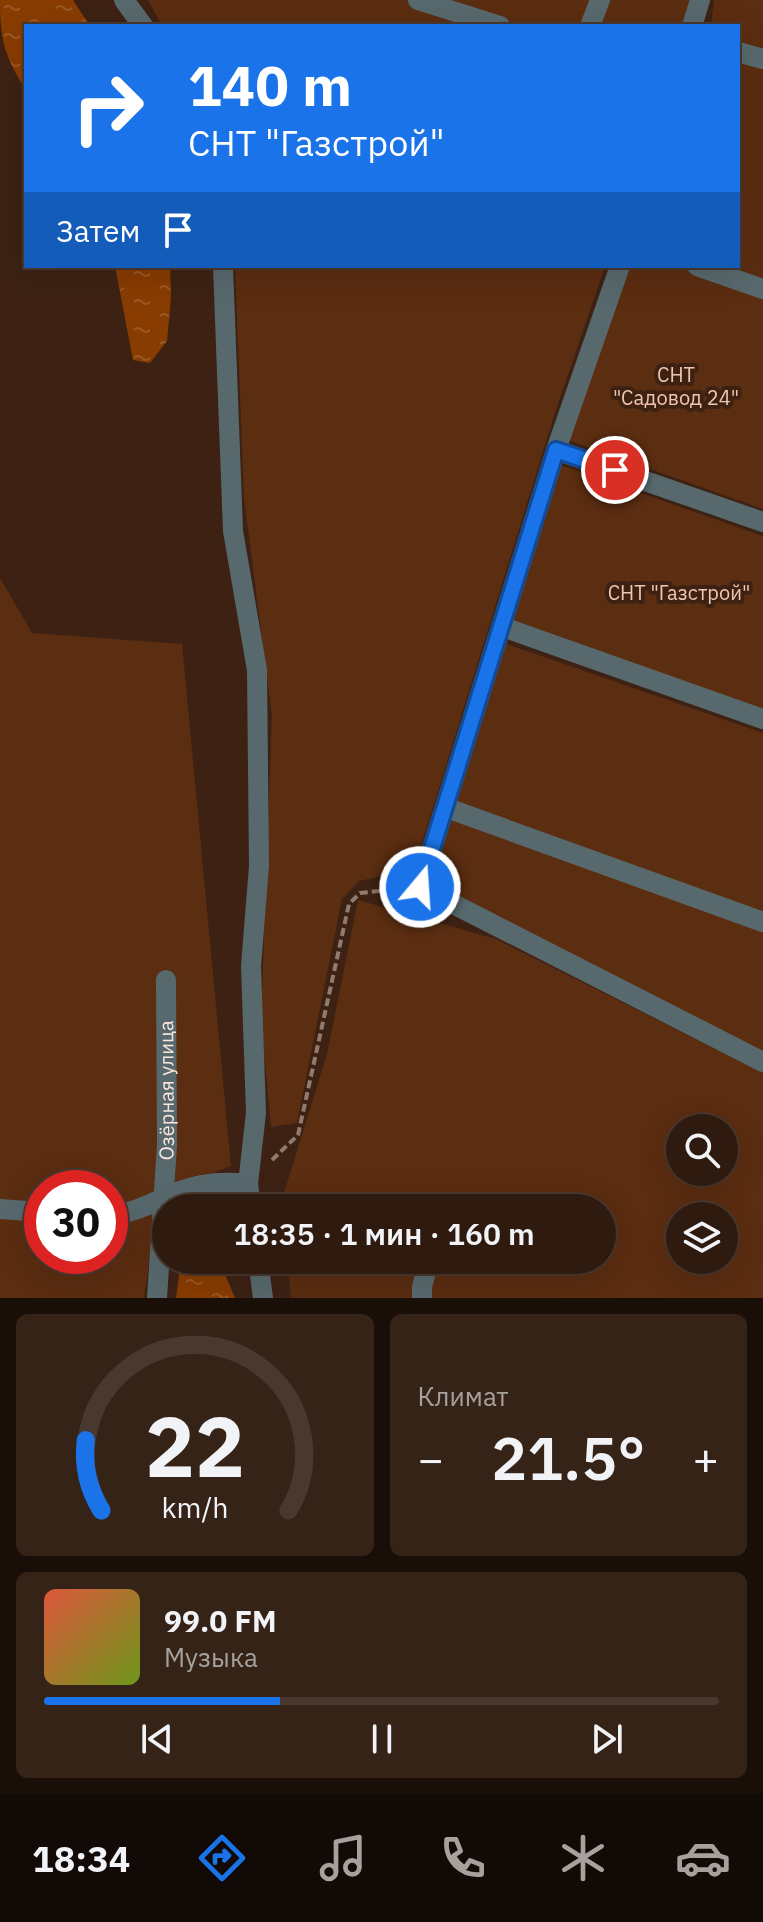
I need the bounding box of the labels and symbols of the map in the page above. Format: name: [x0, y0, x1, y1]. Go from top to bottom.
park label: СНТ "Садовод 24": [613, 361, 739, 411]
pin: [581, 436, 649, 504]
park label: СНТ "Газстрой": [608, 579, 750, 606]
position arrow: [378, 845, 462, 929]
street label: Озёрная улица: [152, 1020, 180, 1161]
speed limit sign: 30: [24, 1170, 128, 1274]

